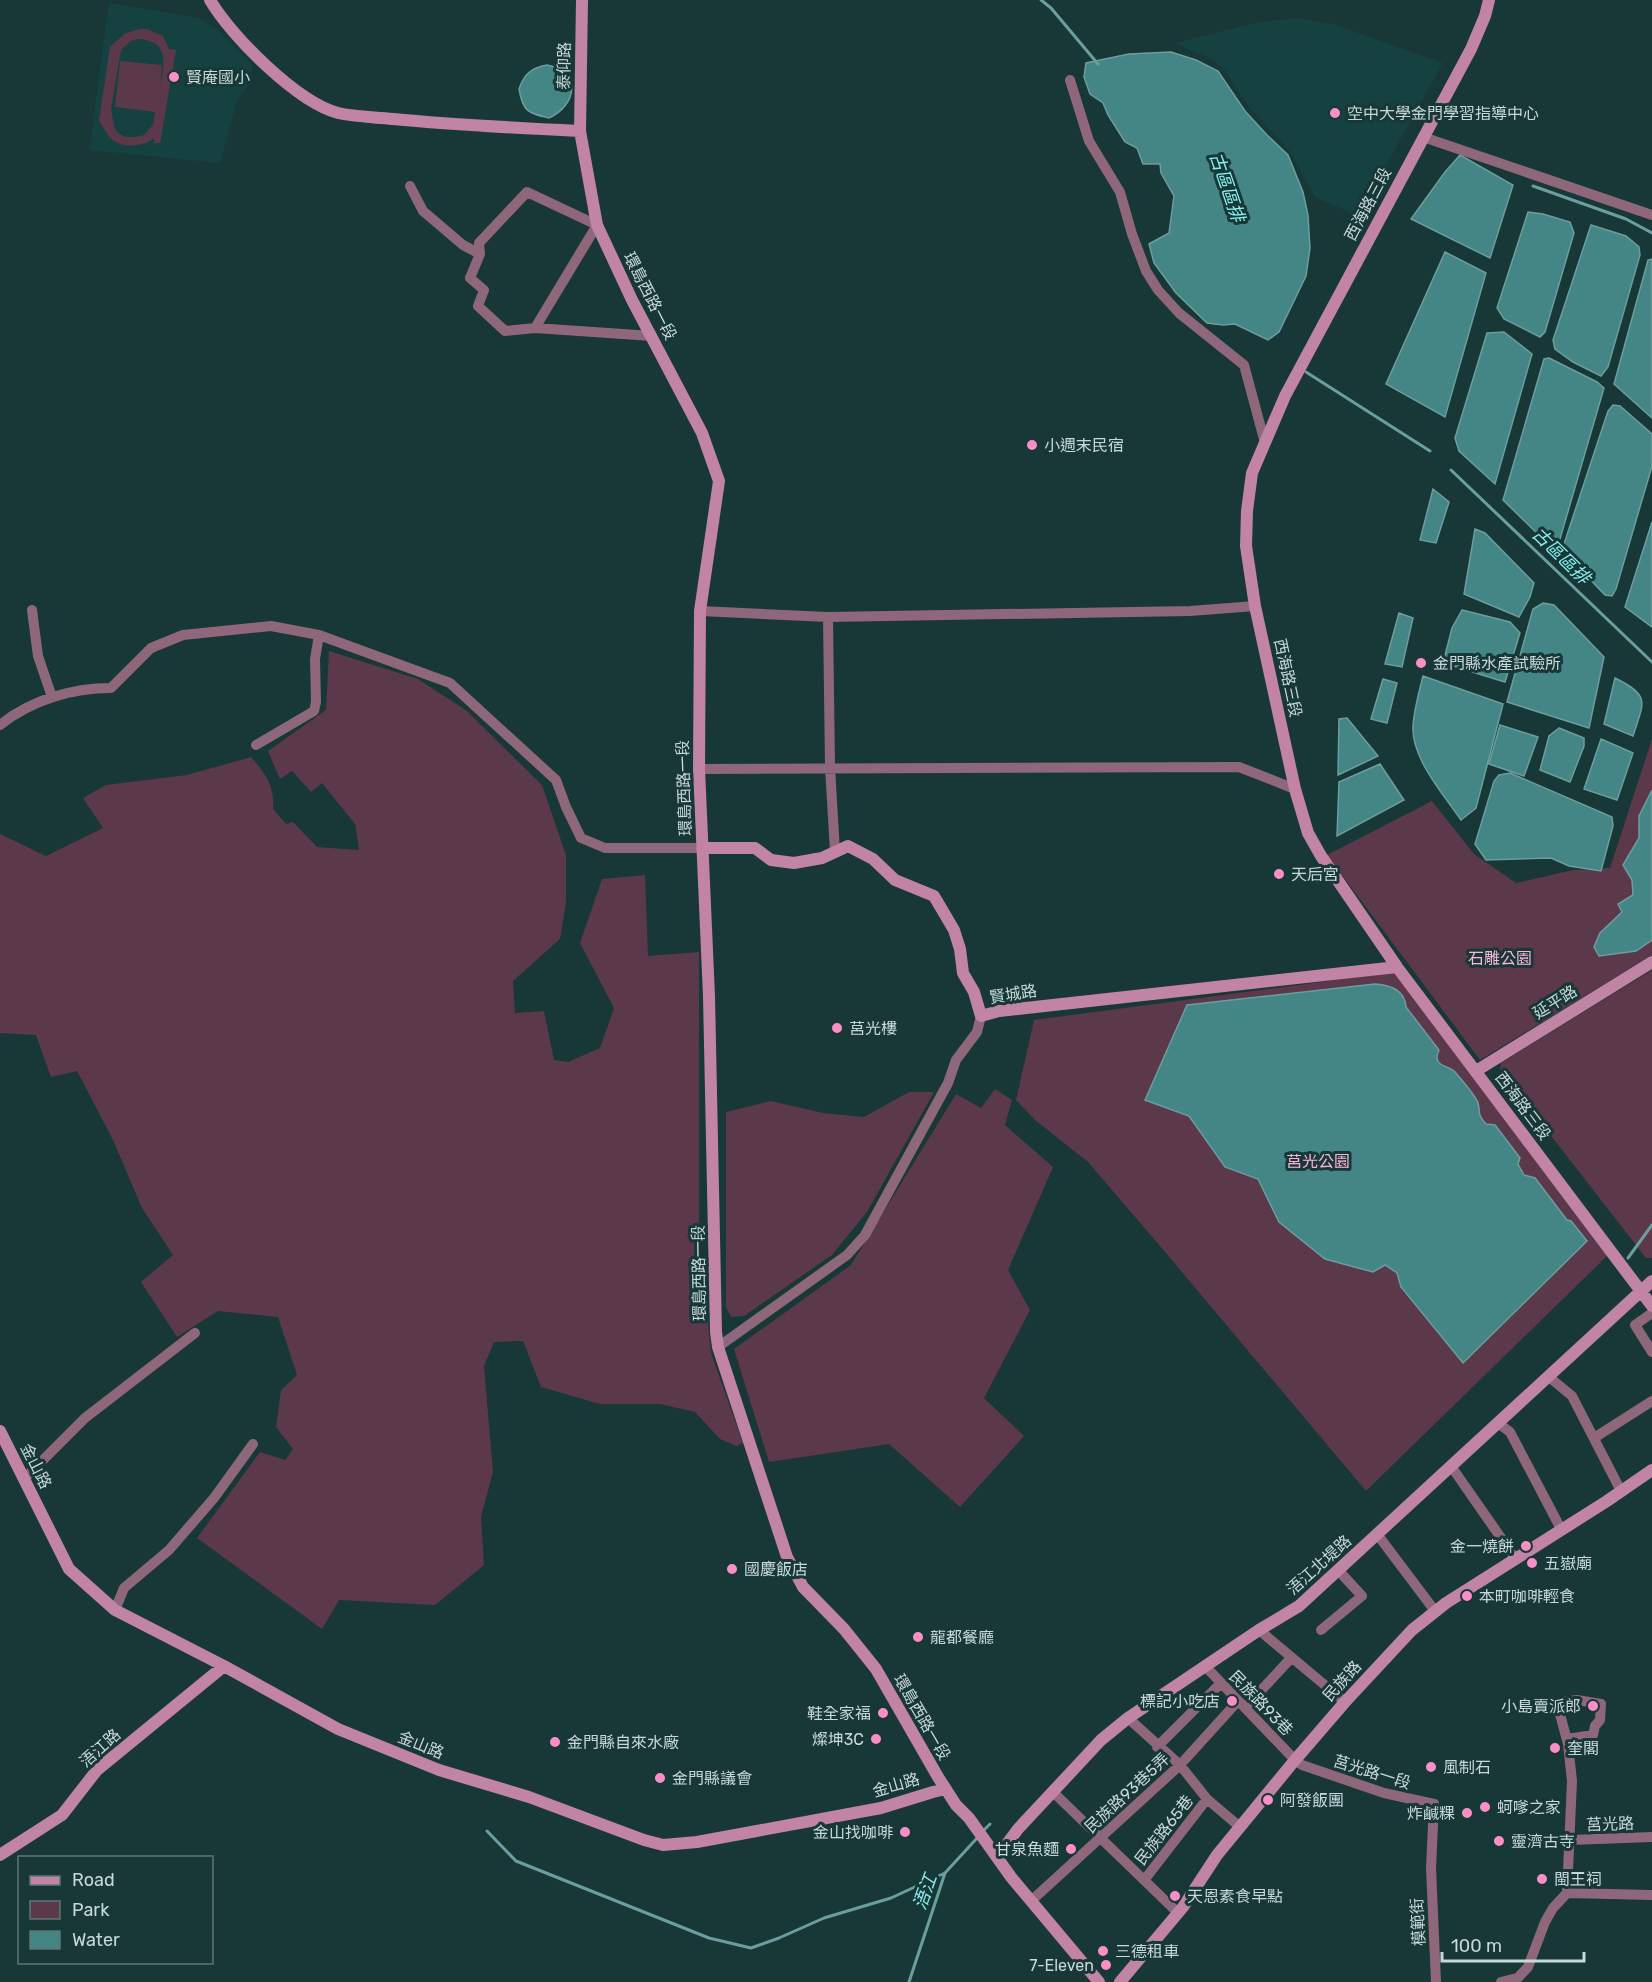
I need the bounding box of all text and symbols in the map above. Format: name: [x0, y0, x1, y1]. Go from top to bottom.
street label: 泰仰路: [554, 42, 574, 90]
place label: 賢庵國小: [186, 68, 250, 87]
marker: 賢庵國小: [167, 70, 181, 84]
place label: 空中大學金門學習指導中心: [1347, 104, 1539, 123]
marker: 空中大學金門學習指導中心: [1328, 106, 1342, 120]
water label: 古區區排: [1205, 149, 1250, 227]
street label: 西海路三段: [1341, 164, 1395, 244]
street label: 環島西路一段: [620, 249, 680, 343]
place label: 小週末民宿: [1044, 436, 1124, 455]
marker: 小週末民宿: [1025, 438, 1039, 452]
water label: 古區區排: [1527, 523, 1596, 590]
street label: 西海路三段: [1270, 637, 1306, 719]
place label: 金門縣水產試驗所: [1433, 654, 1561, 673]
marker: 金門縣水產試驗所: [1414, 656, 1428, 670]
street label: 環島西路一段: [673, 740, 695, 836]
place label: 天后宮: [1291, 865, 1339, 884]
marker: 天后宮: [1272, 867, 1286, 881]
park label: 石雕公園: [1468, 949, 1532, 968]
street label: 賢城路: [988, 981, 1038, 1007]
street label: 延平路: [1530, 981, 1580, 1023]
place label: 莒光樓: [849, 1019, 897, 1038]
marker: 莒光樓: [830, 1021, 844, 1035]
street label: 西海路三段: [1491, 1068, 1555, 1144]
park label: 莒光公園: [1286, 1152, 1350, 1171]
street label: 環島西路一段: [689, 1225, 709, 1321]
street label: 金山路: [17, 1440, 55, 1492]
street label: 浯江北堤路: [1283, 1531, 1355, 1599]
place label: 金一燒餅: [1450, 1537, 1514, 1556]
marker: 金一燒餅: [1519, 1539, 1533, 1553]
place label: 五嶽廟: [1544, 1554, 1592, 1573]
marker: 五嶽廟: [1525, 1556, 1539, 1570]
place label: 國慶飯店: [744, 1560, 808, 1579]
marker: 國慶飯店: [725, 1562, 739, 1576]
place label: 本町咖啡輕食: [1479, 1587, 1575, 1606]
marker: 本町咖啡輕食: [1460, 1589, 1474, 1603]
place label: 龍都餐廳: [930, 1628, 994, 1647]
marker: 龍都餐廳: [911, 1630, 925, 1644]
street label: 民族路: [1319, 1657, 1365, 1705]
street label: 民族路93巷: [1225, 1667, 1297, 1739]
street label: 環島西路一段: [890, 1671, 954, 1763]
place label: 標記小吃店: [1140, 1692, 1220, 1711]
marker: 標記小吃店: [1225, 1694, 1239, 1708]
place label: 小島賣派郎: [1501, 1697, 1581, 1716]
marker: 小島賣派郎: [1586, 1699, 1600, 1713]
place label: 鞋全家福: [807, 1704, 871, 1723]
marker: 鞋全家福: [876, 1706, 890, 1720]
street label: 浯江路: [76, 1725, 124, 1771]
street label: 金山路: [395, 1727, 447, 1763]
place label: 燦坤3C: [812, 1730, 864, 1749]
marker: 燦坤3C: [869, 1732, 883, 1746]
place label: 金門縣自來水廠: [567, 1733, 679, 1752]
marker: 金門縣自來水廠: [548, 1735, 562, 1749]
place label: 奎閣: [1567, 1739, 1599, 1758]
marker: 奎閣: [1548, 1741, 1562, 1755]
street label: 民族路93巷5弄: [1081, 1749, 1173, 1837]
street label: 莒光路一段: [1331, 1751, 1413, 1793]
place label: 風制石: [1443, 1758, 1491, 1777]
marker: 風制石: [1424, 1760, 1438, 1774]
place label: 金門縣議會: [672, 1769, 752, 1788]
street label: 金山路: [870, 1769, 922, 1801]
marker: 金門縣議會: [653, 1771, 667, 1785]
street label: 民族路65巷: [1131, 1791, 1197, 1869]
place label: 阿發飯團: [1280, 1791, 1344, 1810]
marker: 阿發飯團: [1261, 1793, 1275, 1807]
place label: 蚵嗲之家: [1497, 1798, 1561, 1817]
marker: 蚵嗲之家: [1478, 1800, 1492, 1814]
place label: 炸鹹粿: [1407, 1804, 1455, 1823]
marker: 炸鹹粿: [1460, 1806, 1474, 1820]
street label: 莒光路: [1586, 1814, 1634, 1834]
place label: 金山找咖啡: [813, 1823, 893, 1842]
marker: 金山找咖啡: [898, 1825, 912, 1839]
place label: 靈濟古寺: [1511, 1832, 1575, 1851]
marker: 靈濟古寺: [1492, 1834, 1506, 1848]
place label: 甘泉魚麵: [995, 1840, 1059, 1859]
marker: 甘泉魚麵: [1064, 1842, 1078, 1856]
legend: [18, 1856, 213, 1964]
text: Road: [72, 1869, 115, 1891]
water label: 浯江: [909, 1869, 942, 1913]
place label: 閩王祠: [1554, 1870, 1602, 1889]
marker: 閩王祠: [1535, 1872, 1549, 1886]
place label: 天恩素食早點: [1187, 1887, 1283, 1906]
marker: 天恩素食早點: [1168, 1889, 1182, 1903]
street label: 模範街: [1407, 1898, 1429, 1946]
text: Park: [72, 1899, 110, 1921]
scale bar: [1442, 1925, 1584, 1963]
text: Water: [72, 1929, 120, 1951]
text: 100 m: [1451, 1935, 1502, 1957]
place label: 三德租車: [1115, 1942, 1179, 1961]
marker: 三德租車: [1096, 1944, 1110, 1958]
place label: 7-Eleven: [1029, 1956, 1094, 1975]
marker: 7-Eleven: [1099, 1958, 1113, 1972]

